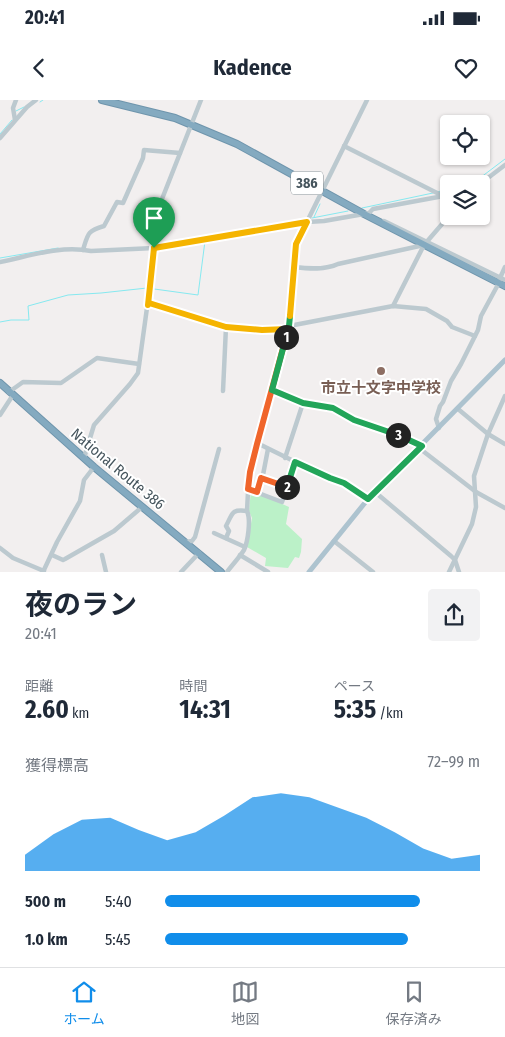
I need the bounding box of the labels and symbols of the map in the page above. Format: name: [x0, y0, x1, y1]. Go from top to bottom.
road number: 386: [291, 172, 323, 195]
pin: [133, 197, 175, 248]
pin: 1: [274, 324, 298, 350]
marker: 市立十文字中学校: [375, 365, 387, 377]
place label: 市立十文字中学校: [321, 379, 441, 397]
pin: 3: [386, 422, 410, 448]
street label: National Route 386: [68, 425, 168, 513]
pin: 2: [274, 474, 300, 500]

